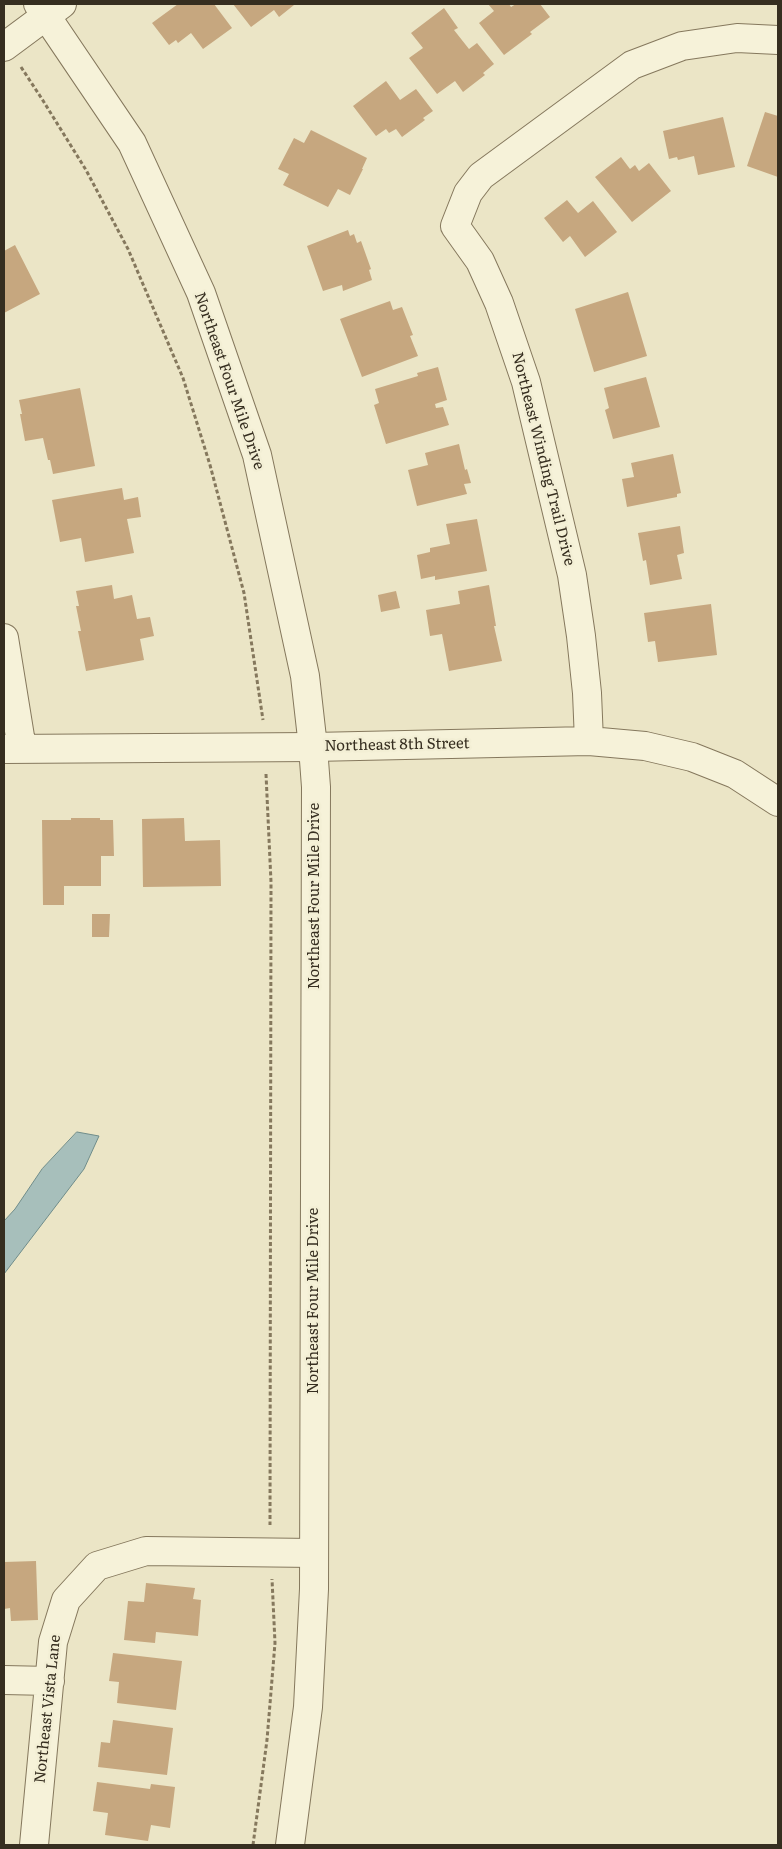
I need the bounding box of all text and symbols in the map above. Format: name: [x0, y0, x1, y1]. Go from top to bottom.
street label: Northeast Four Mile Drive: [190, 290, 268, 472]
street label: Northeast Winding Trail Drive: [508, 350, 578, 568]
street label: Northeast 8th Street: [324, 735, 470, 755]
street label: Northeast Four Mile Drive: [306, 803, 324, 989]
street label: Northeast Four Mile Drive: [305, 1208, 323, 1394]
street label: Northeast Vista Lane: [31, 1634, 65, 1784]

